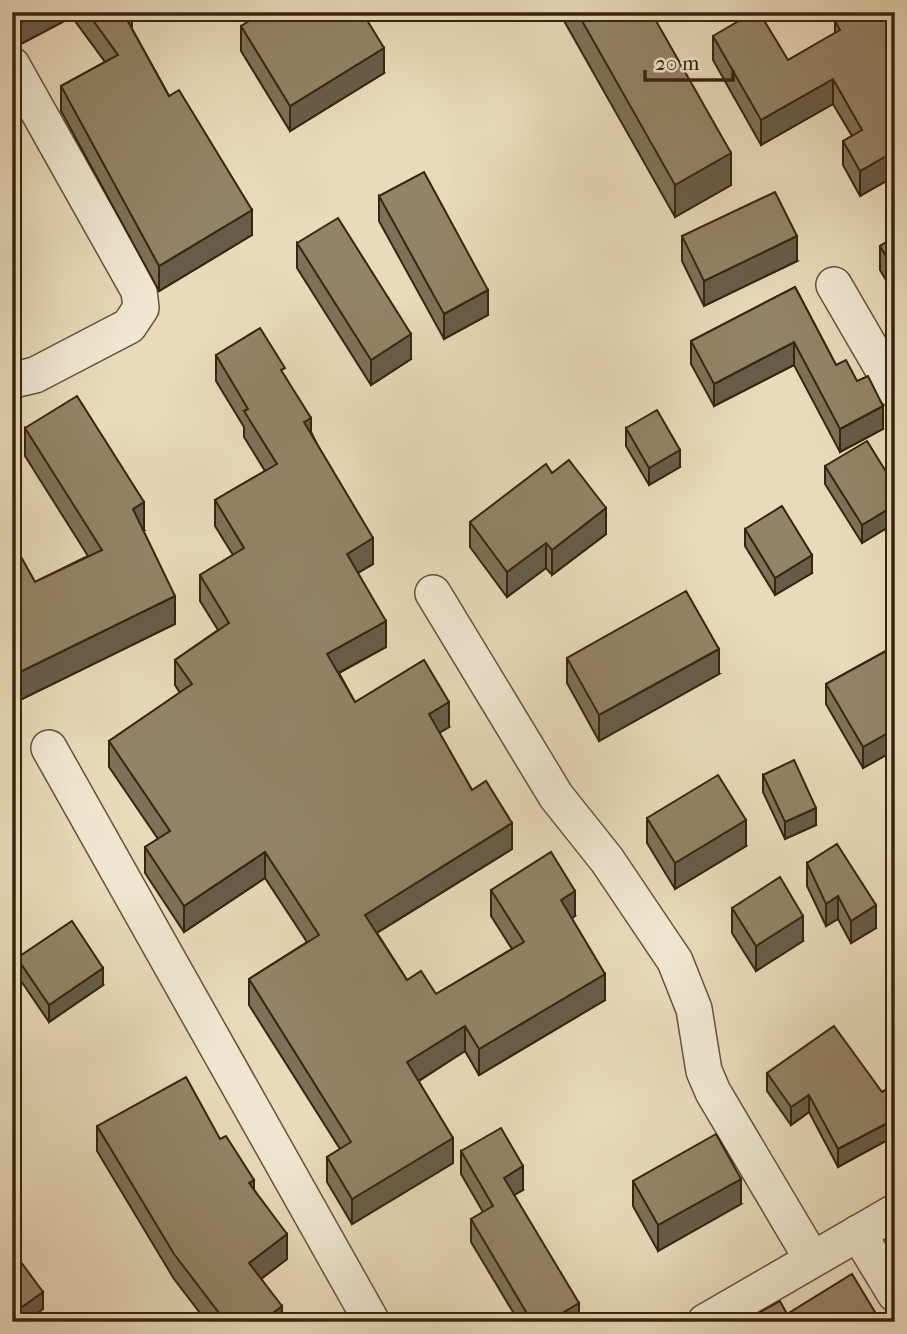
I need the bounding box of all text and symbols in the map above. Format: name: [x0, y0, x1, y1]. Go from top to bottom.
scale bar: [645, 38, 732, 82]
text: 20 m: [655, 51, 700, 75]

